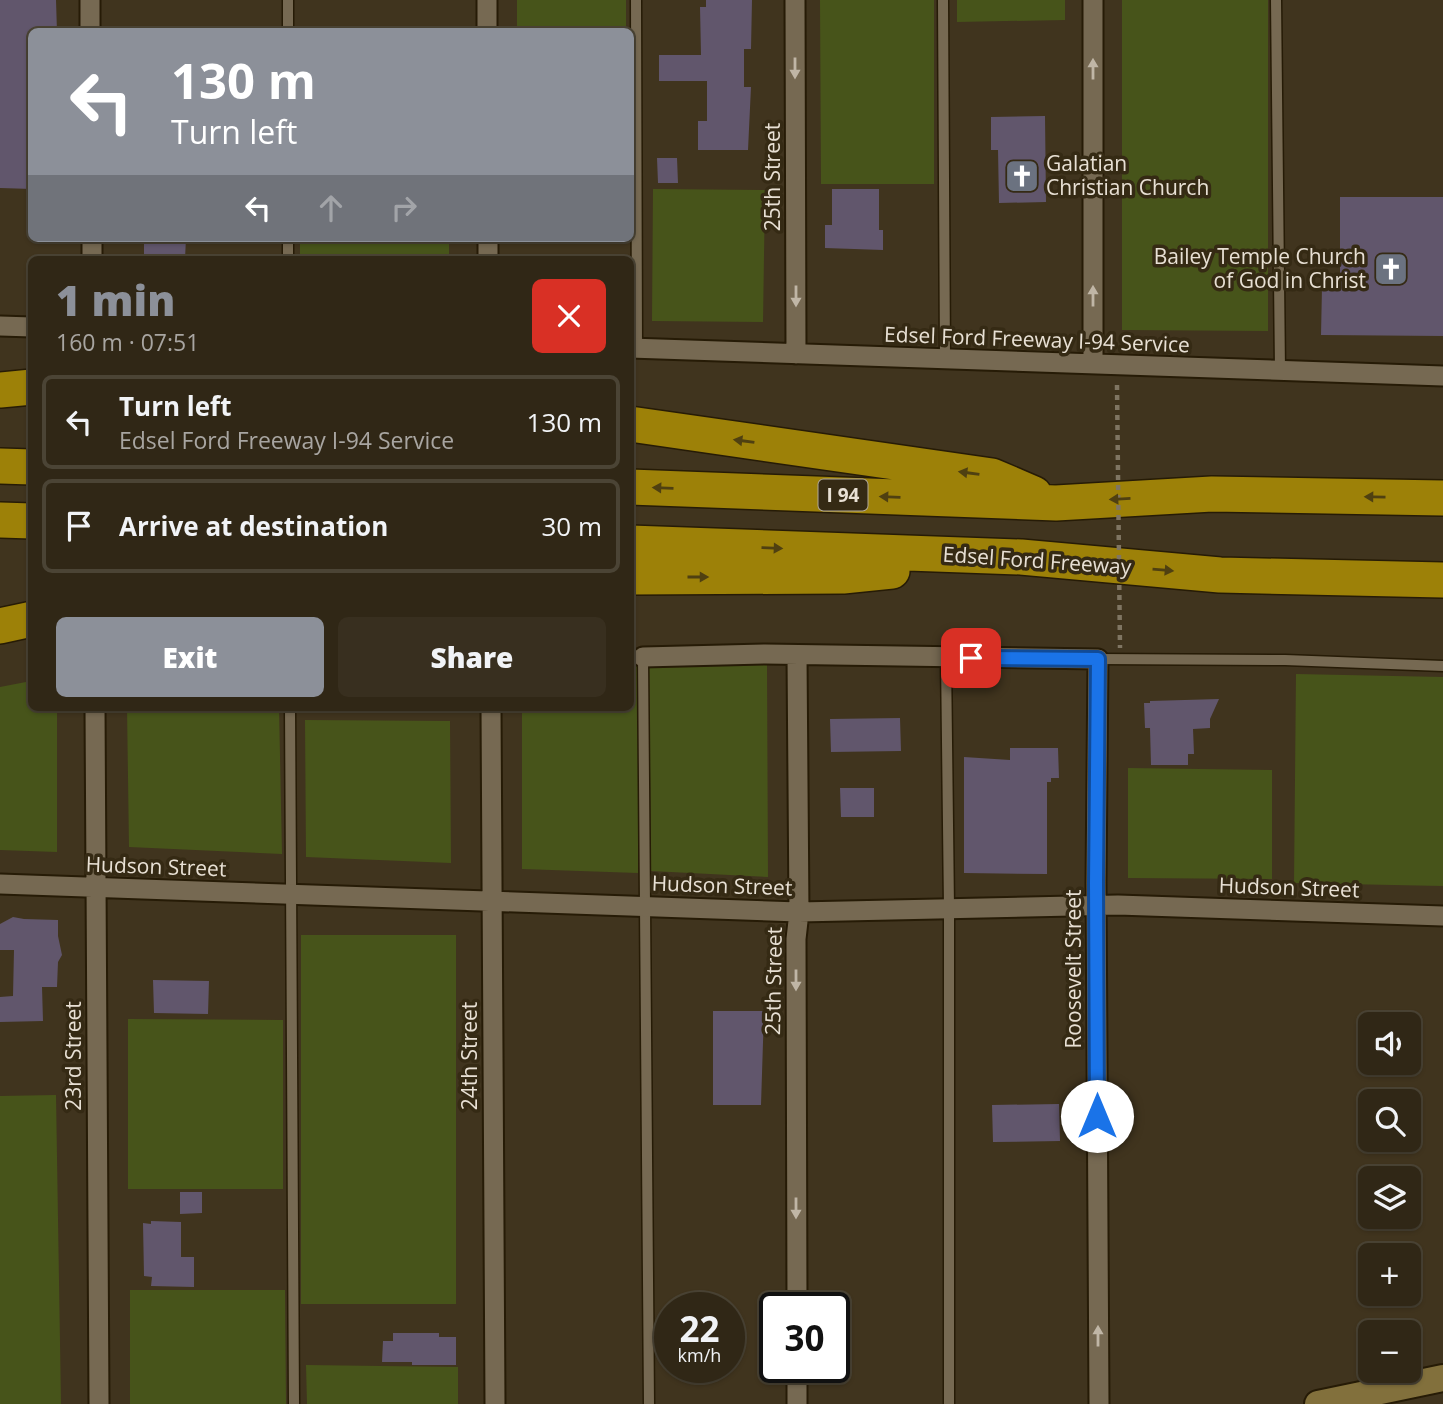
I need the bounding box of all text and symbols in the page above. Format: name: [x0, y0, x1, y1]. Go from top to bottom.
text: 130 m: [171, 47, 316, 113]
icon: left: [56, 56, 147, 147]
one-way arrow: [789, 57, 801, 79]
one-way arrow: [1087, 57, 1099, 79]
text: Turn left: [171, 110, 297, 153]
street label: 25th Street: [758, 123, 786, 231]
place label: Galatian Christian Church: [1046, 149, 1209, 201]
church icon: Galatian Christian Church: [1003, 157, 1041, 195]
icon: left: [239, 189, 277, 227]
icon: ahead: [312, 189, 350, 227]
icon: right: [385, 189, 423, 227]
place label: Bailey Temple Church of God in Christ: [1154, 242, 1366, 294]
church icon: Bailey Temple Church of God in Christ: [1372, 250, 1410, 288]
text: 1 min: [56, 271, 175, 328]
button: close: [532, 279, 606, 353]
one-way arrow: [790, 285, 802, 307]
one-way arrow: [1087, 285, 1099, 307]
street label: Edsel Ford Freeway I-94 Service: [884, 320, 1190, 358]
text: 160 m · 07:51: [56, 326, 199, 358]
text: Turn left: [119, 388, 231, 424]
icon: left: [60, 403, 98, 441]
text: 130 m: [527, 404, 602, 440]
text: Edsel Ford Freeway I-94 Service: [119, 424, 454, 456]
one-way arrow: [733, 435, 755, 446]
one-way arrow: [958, 467, 980, 478]
road number: I 94: [818, 480, 868, 510]
one-way arrow: [652, 483, 674, 494]
one-way arrow: [879, 491, 901, 502]
one-way arrow: [1364, 491, 1386, 503]
one-way arrow: [1109, 494, 1131, 505]
icon: arrive: [60, 507, 98, 545]
text: Arrive at destination: [119, 508, 388, 544]
text: 30 m: [541, 508, 602, 544]
street label: Edsel Ford Freeway: [942, 539, 1133, 581]
one-way arrow: [761, 543, 783, 554]
one-way arrow: [1152, 565, 1174, 576]
one-way arrow: [687, 571, 709, 582]
button: Exit: [56, 617, 324, 697]
button: Share: [338, 617, 606, 697]
pin: [941, 628, 1001, 688]
icon: arrive: [952, 639, 990, 677]
street label: Hudson Street: [85, 850, 227, 882]
street label: Hudson Street: [651, 869, 793, 901]
street label: Hudson Street: [1218, 871, 1360, 903]
street label: Roosevelt Street: [1059, 889, 1087, 1049]
street label: 25th Street: [758, 926, 788, 1035]
one-way arrow: [790, 969, 802, 991]
street label: 23rd Street: [59, 1001, 87, 1111]
street label: 24th Street: [455, 1002, 483, 1110]
map controls: [1358, 1012, 1421, 1383]
button: sound: [1358, 1012, 1421, 1075]
position arrow: [1060, 1079, 1134, 1153]
button: search: [1358, 1089, 1421, 1152]
button: layers: [1358, 1166, 1421, 1229]
one-way arrow: [790, 1197, 802, 1219]
button: +: [1358, 1243, 1421, 1306]
speed limit sign: 30: [759, 1292, 850, 1383]
text: 22: [679, 1305, 720, 1352]
button: −: [1358, 1320, 1421, 1383]
one-way arrow: [1092, 1325, 1104, 1347]
text: km/h: [678, 1343, 721, 1367]

